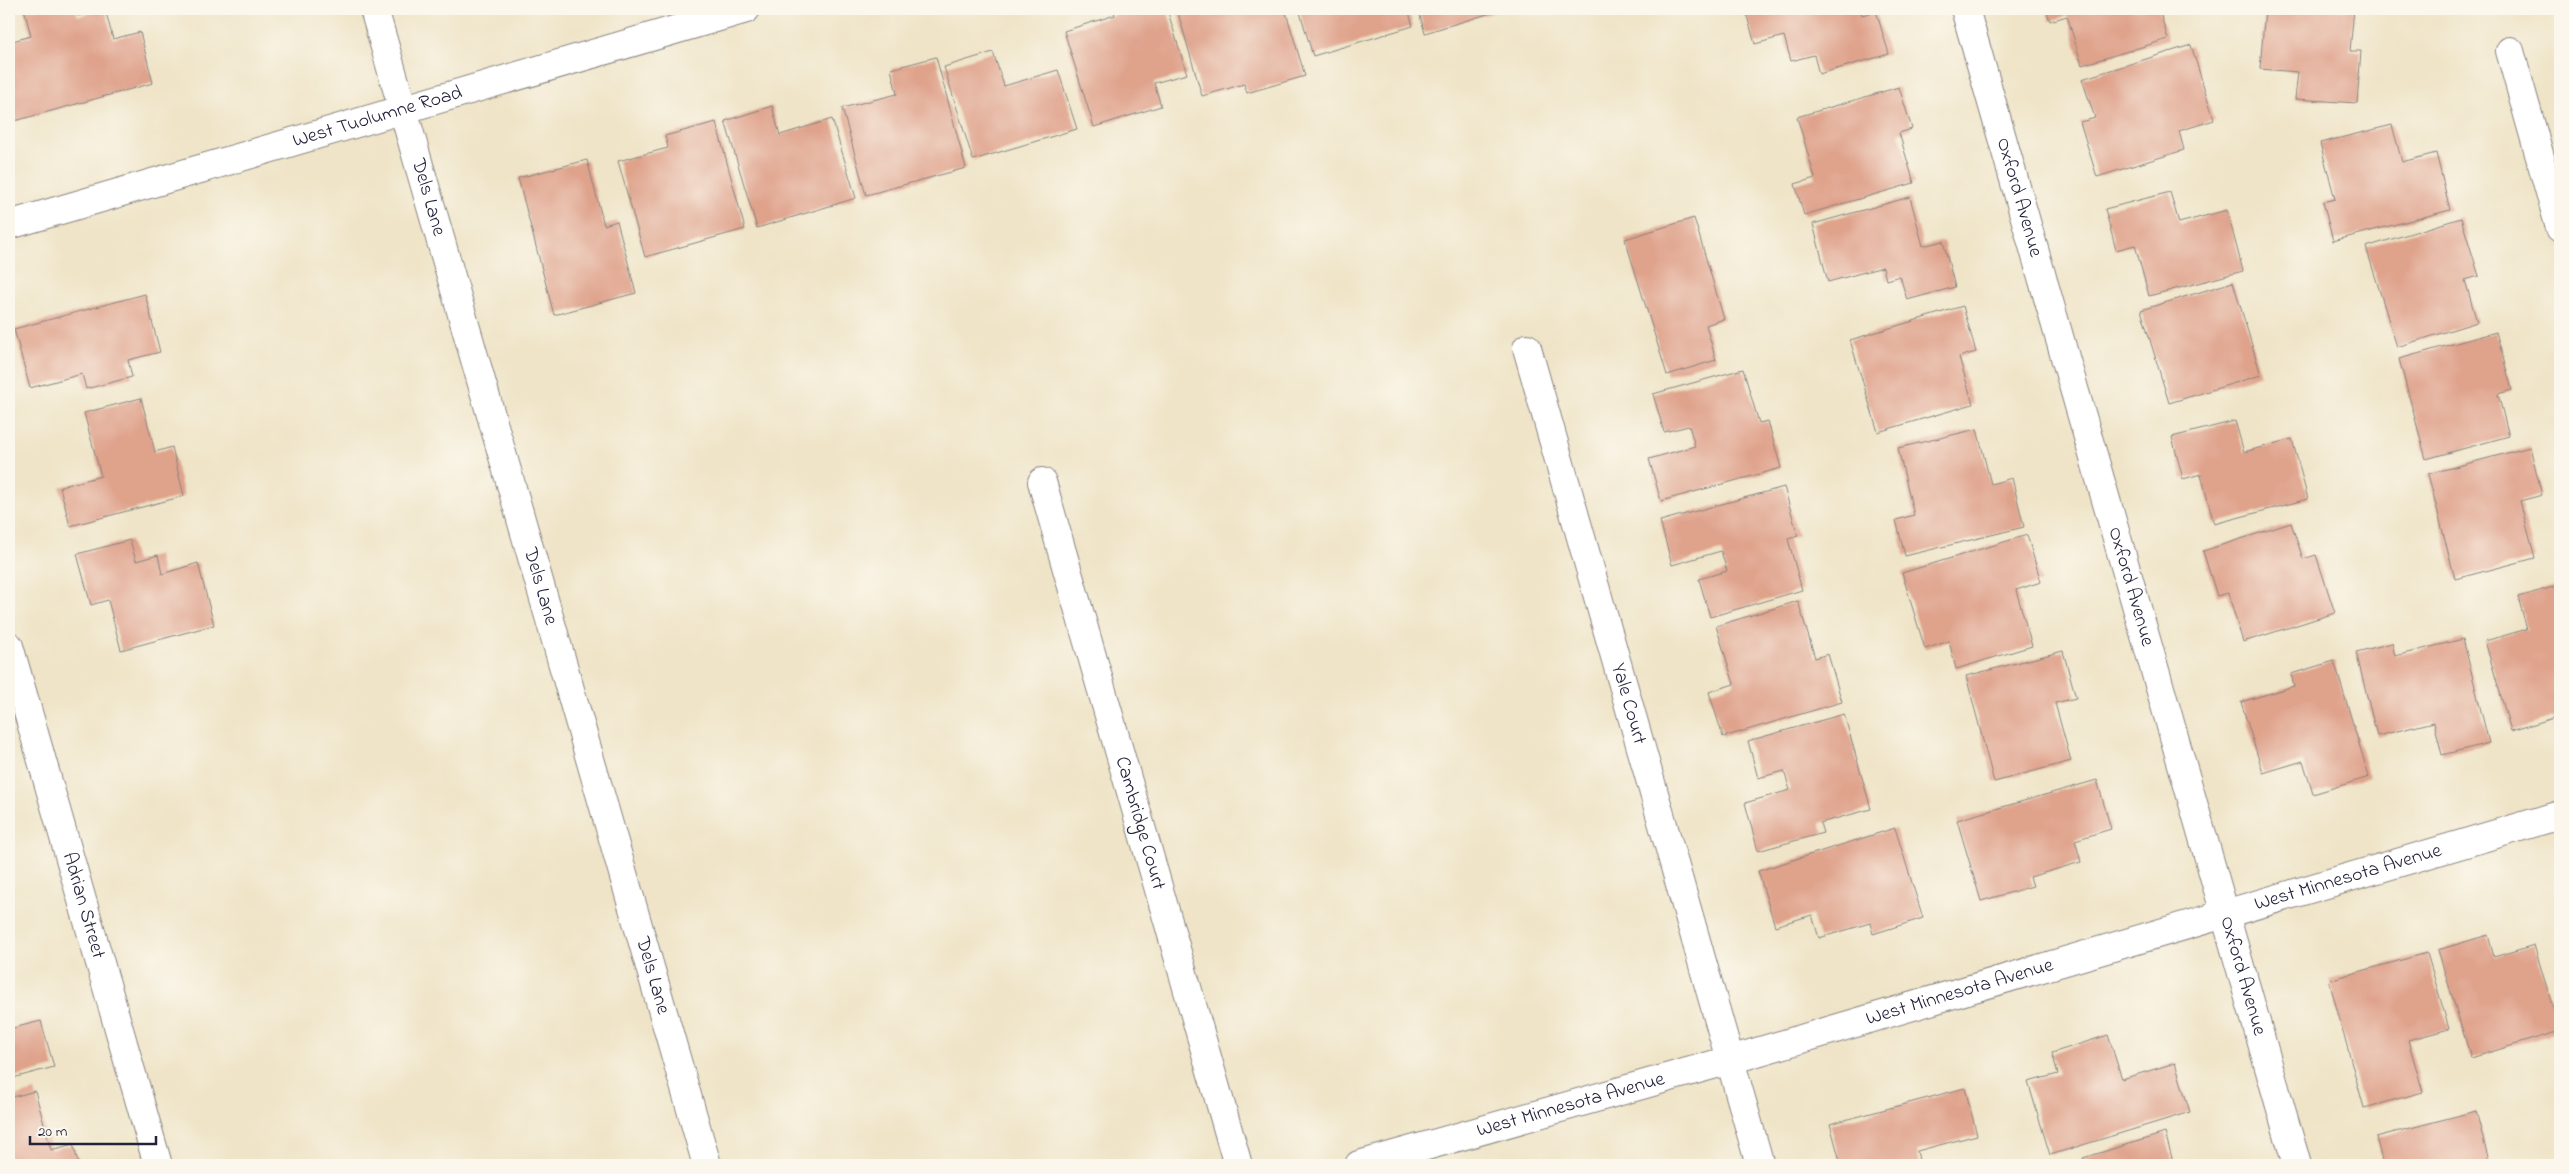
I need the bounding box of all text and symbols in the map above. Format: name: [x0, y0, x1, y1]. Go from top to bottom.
street label: West Tuolumne Road: [289, 78, 466, 156]
street label: Oxford Avenue: [1988, 134, 2050, 260]
street label: Dels Lane: [403, 154, 453, 239]
street label: Oxford Avenue: [2100, 524, 2162, 650]
street label: Dels Lane: [515, 543, 565, 629]
street label: Yale Court: [1603, 660, 1654, 748]
street label: Cambridge Court: [1107, 753, 1173, 894]
street label: West Minnesota Avenue: [2251, 836, 2445, 919]
street label: Adrian Street: [54, 849, 113, 962]
street label: Oxford Avenue: [2212, 913, 2274, 1039]
street label: Dels Lane: [627, 933, 677, 1018]
street label: West Minnesota Avenue: [1863, 951, 2057, 1034]
street label: West Minnesota Avenue: [1473, 1065, 1668, 1145]
scale bar: [30, 1114, 156, 1146]
text: 20 m: [38, 1121, 68, 1143]

